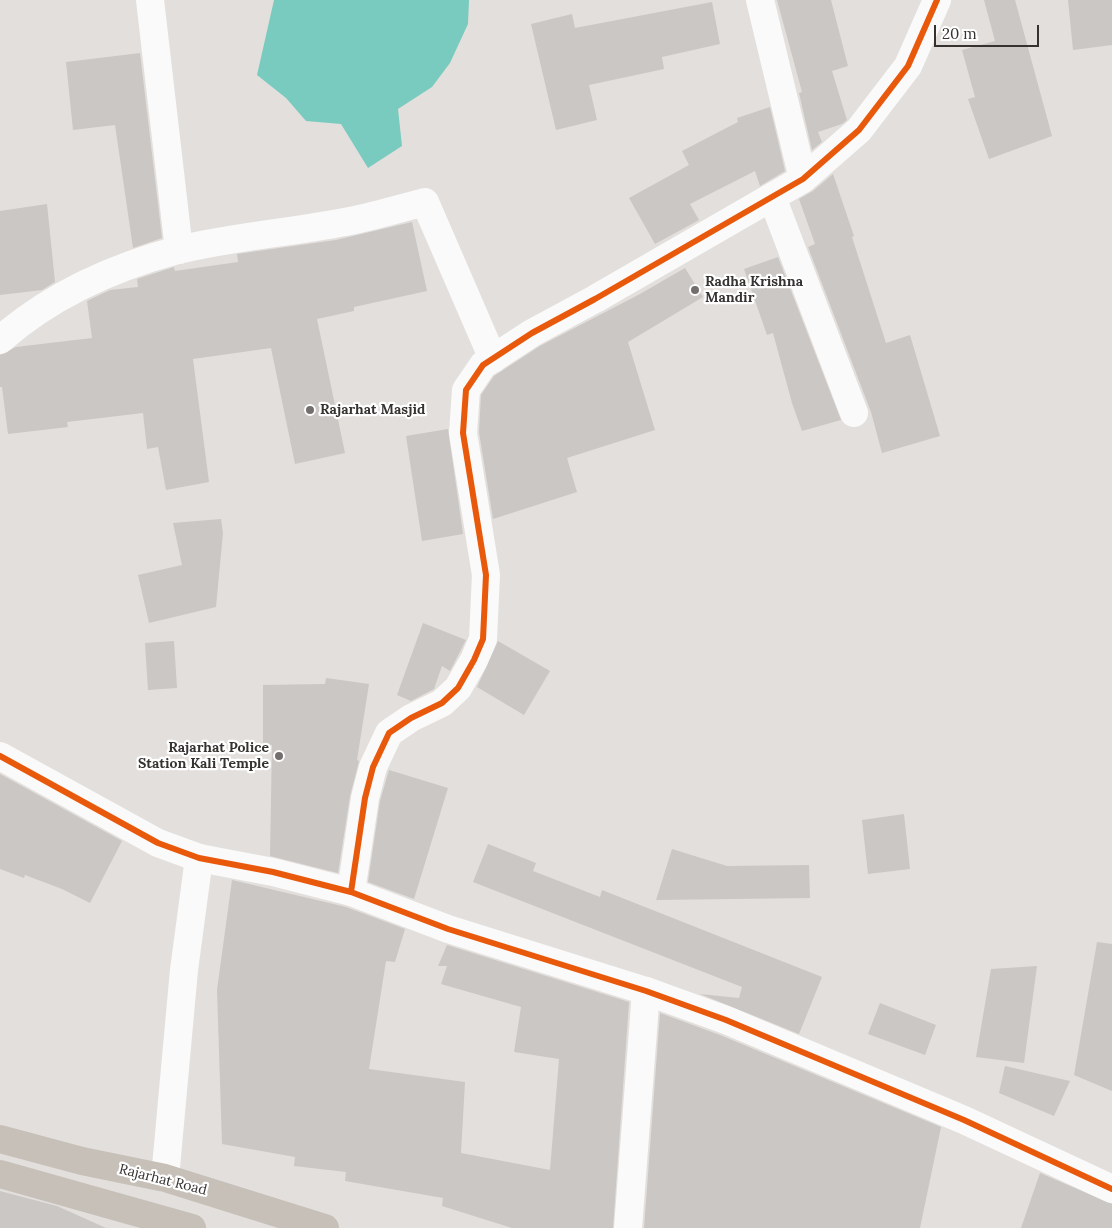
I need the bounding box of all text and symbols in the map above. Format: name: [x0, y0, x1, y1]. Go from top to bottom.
scale bar: [937, 15, 1042, 47]
text: 20 m: [942, 24, 977, 43]
place label: Radha Krishna Mandir: [705, 274, 803, 306]
marker: Radha Krishna Mandir: [689, 284, 701, 296]
place label: Rajarhat Masjid: [320, 402, 425, 418]
marker: Rajarhat Masjid: [304, 404, 316, 416]
place label: Rajarhat Police Station Kali Temple: [138, 740, 269, 772]
marker: Rajarhat Police Station Kali Temple: [273, 750, 285, 762]
street label: Rajarhat Road: [117, 1161, 209, 1199]

